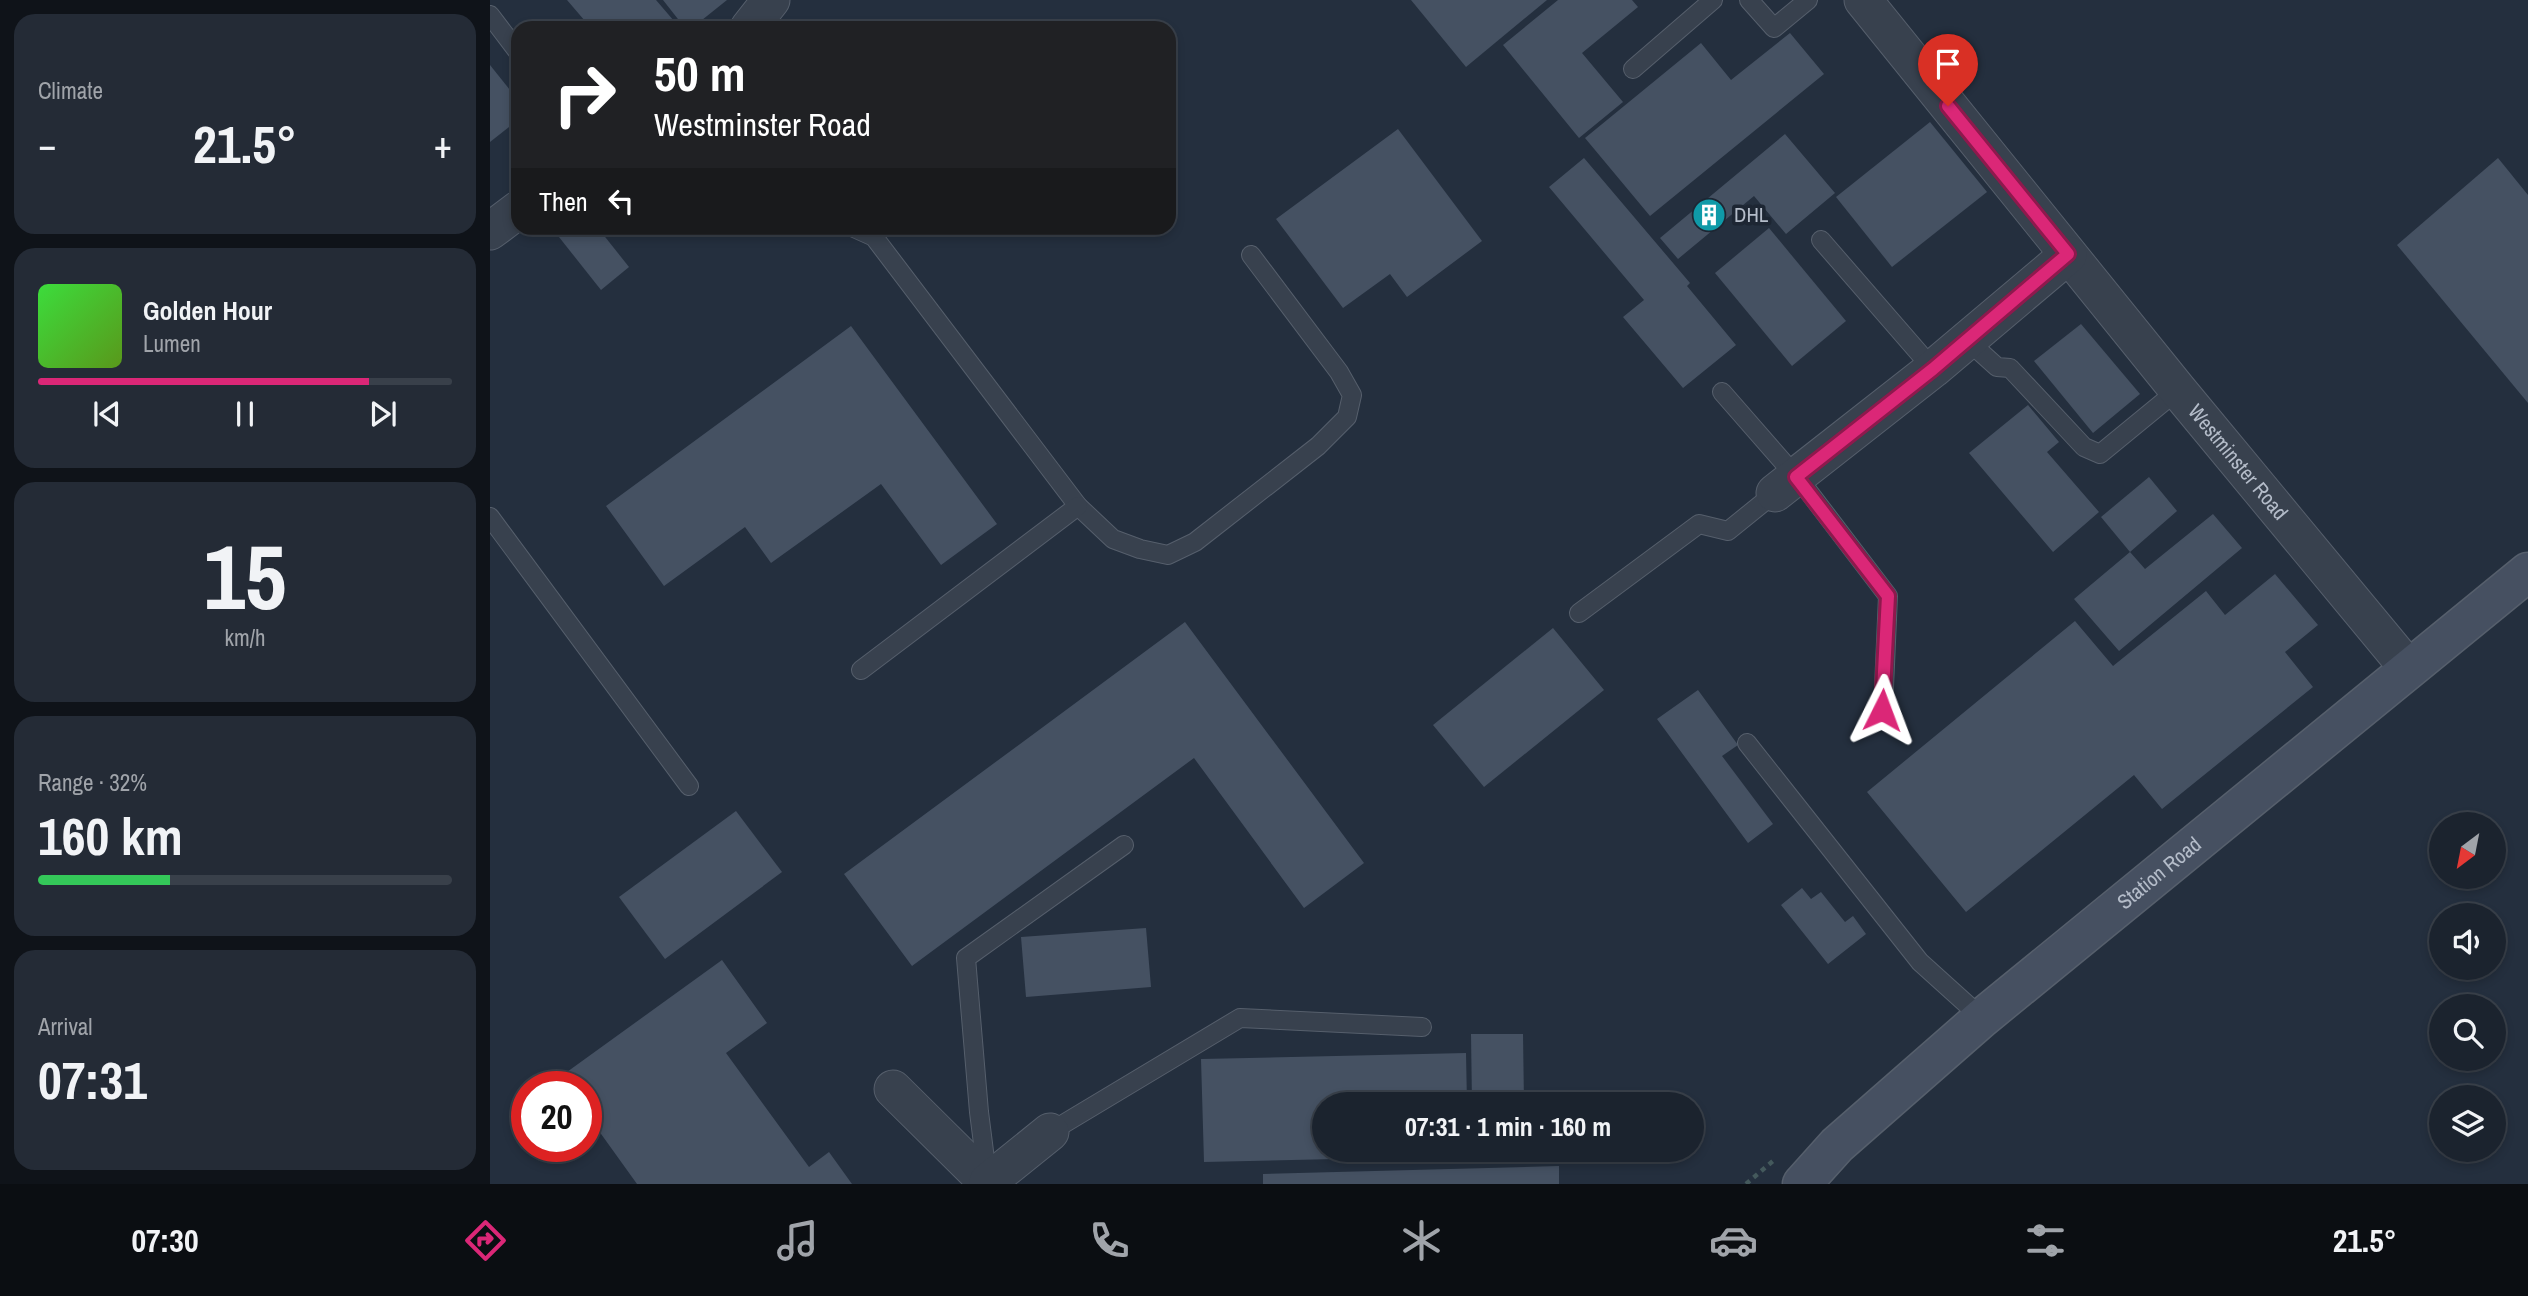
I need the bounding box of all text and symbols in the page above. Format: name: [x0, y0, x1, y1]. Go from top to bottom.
pin: [1918, 34, 1978, 106]
text: 50 m: [654, 40, 746, 106]
icon: arrive: [1929, 45, 1967, 83]
icon: right: [539, 49, 630, 140]
text: Climate: [38, 75, 103, 106]
text: Westminster Road: [654, 103, 871, 146]
text: 21.5°: [193, 109, 297, 179]
text: −: [38, 119, 56, 170]
text: +: [434, 119, 452, 170]
icon: left: [602, 182, 640, 220]
text: Then: [539, 184, 588, 219]
building icon: DHL: [1690, 196, 1728, 234]
place label: DHL: [1734, 200, 1769, 229]
text: Golden Hour: [143, 293, 272, 328]
text: Lumen: [143, 328, 201, 359]
icon: previous: [88, 395, 126, 433]
icon: pause: [226, 395, 264, 433]
icon: next: [364, 395, 402, 433]
street label: Westminster Road: [2182, 398, 2295, 526]
text: 15: [204, 515, 287, 637]
text: km/h: [225, 622, 265, 653]
position arrow: [1845, 673, 1919, 747]
text: Range · 32%: [38, 767, 147, 798]
text: 160 km: [38, 801, 183, 871]
north arrow: [2429, 812, 2506, 889]
map controls: [2429, 812, 2506, 1162]
street label: Station Road: [2111, 830, 2207, 916]
button: sound: [2429, 903, 2506, 980]
button: search: [2429, 994, 2506, 1071]
text: Arrival: [38, 1011, 93, 1042]
text: 07:31: [38, 1045, 147, 1115]
speed limit sign: 20: [511, 1071, 602, 1162]
button: layers: [2429, 1085, 2506, 1162]
text: 07:31 · 1 min · 160 m: [1405, 1109, 1611, 1144]
icon: directions: [461, 1216, 510, 1265]
icon: music: [773, 1216, 822, 1265]
icon: phone: [1085, 1216, 1134, 1265]
icon: climate: [1397, 1216, 1446, 1265]
icon: car: [1709, 1216, 1758, 1265]
icon: filters: [2021, 1216, 2070, 1265]
text: 07:30: [131, 1219, 199, 1262]
text: 21.5°: [2333, 1219, 2397, 1262]

